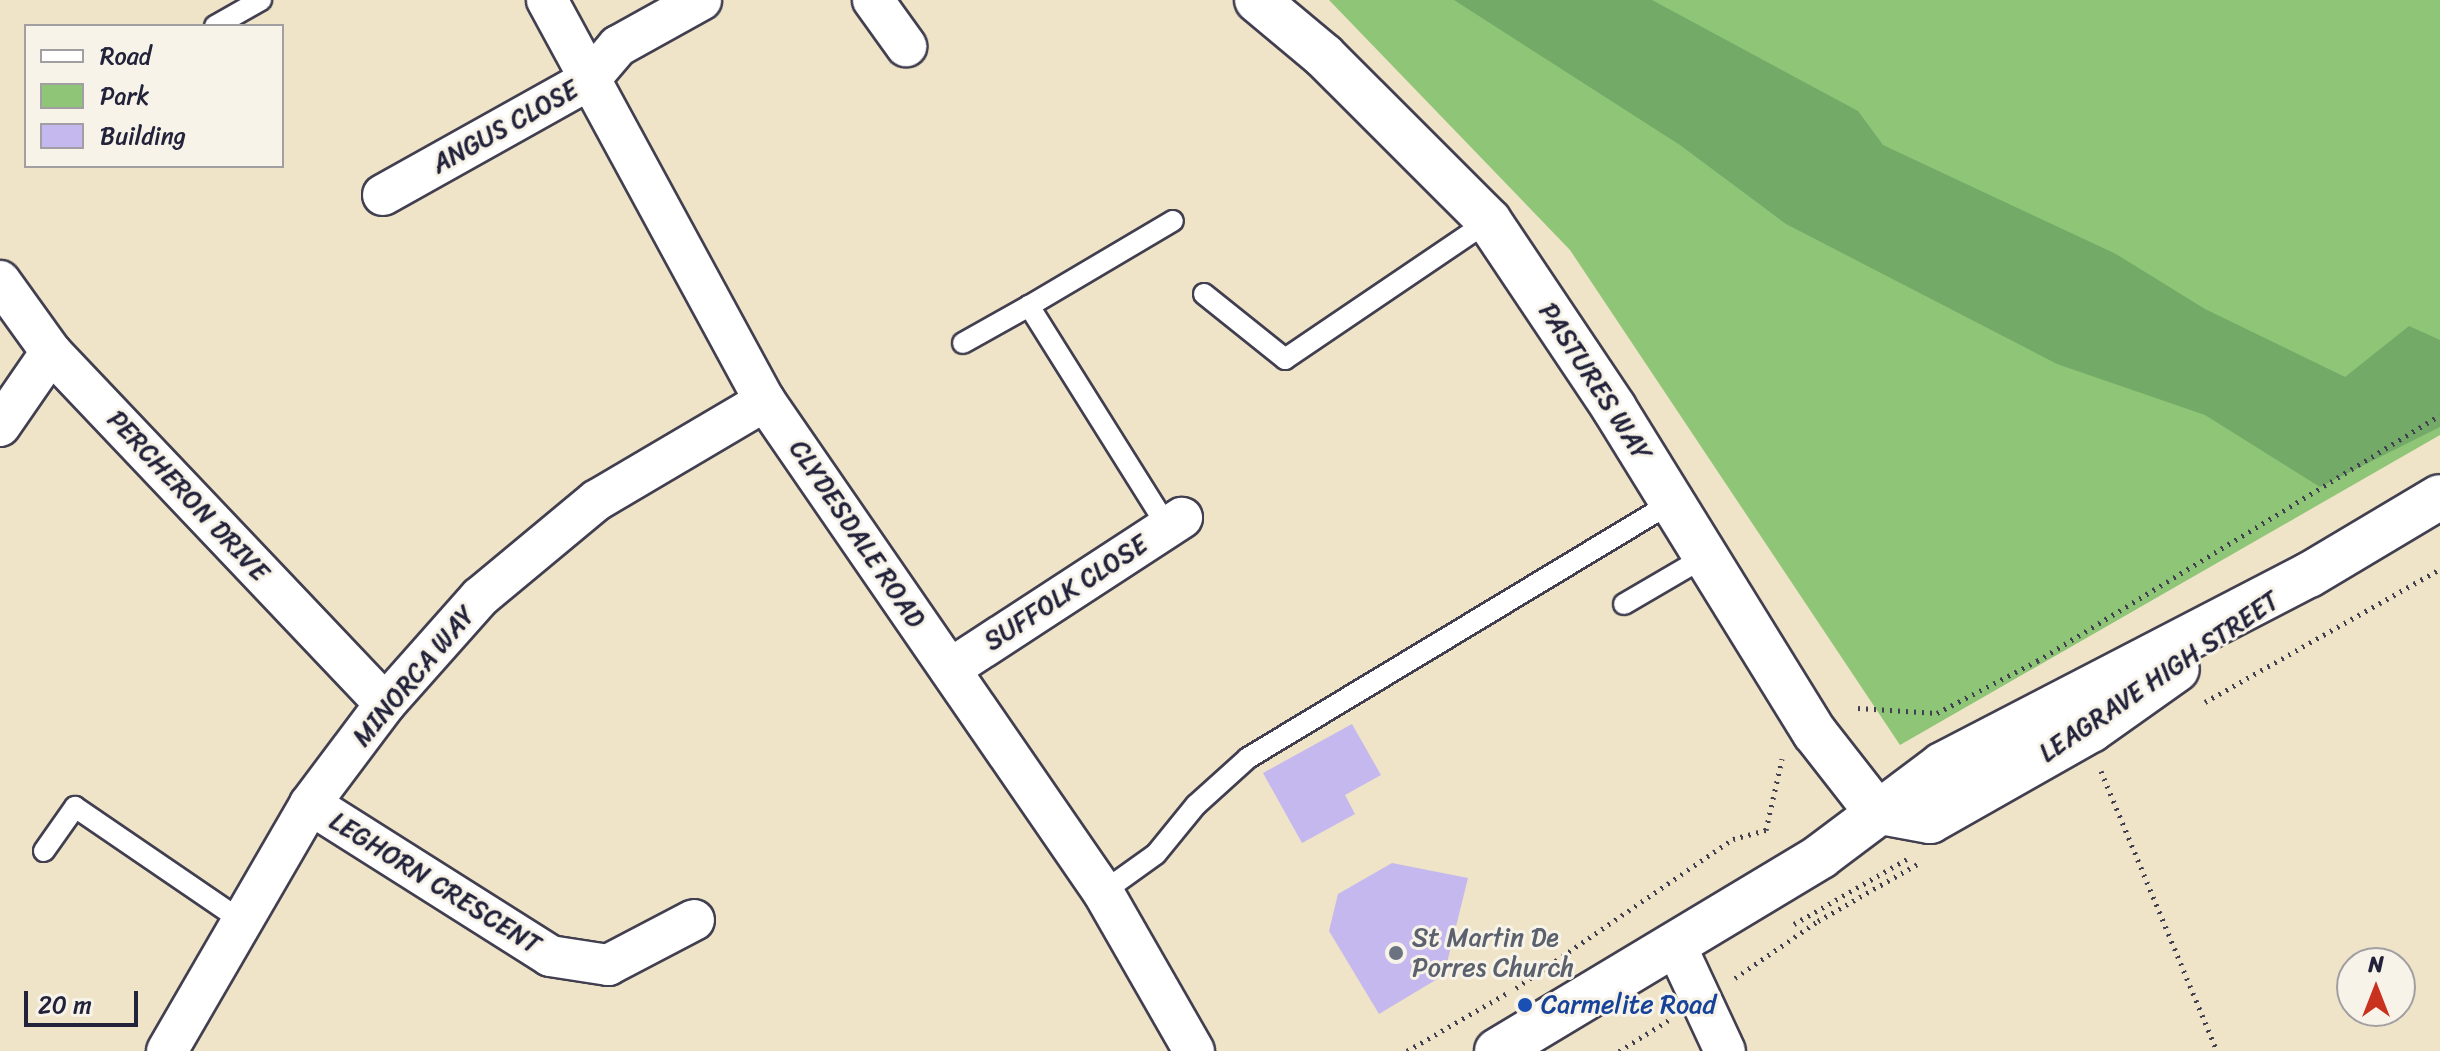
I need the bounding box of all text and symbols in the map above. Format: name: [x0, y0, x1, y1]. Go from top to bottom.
legend: [24, 24, 284, 168]
text: Road: [100, 35, 151, 77]
street label: ANGUS CLOSE: [426, 74, 584, 180]
text: Park: [100, 75, 149, 117]
text: Building: [100, 115, 186, 157]
street label: PASTURES WAY: [1533, 298, 1657, 466]
street label: PERCHERON DRIVE: [101, 404, 275, 588]
street label: CLYDESDALE ROAD: [783, 434, 931, 634]
street label: SUFFOLK CLOSE: [979, 529, 1153, 657]
street label: LEAGRAVE HIGH STREET: [2032, 584, 2286, 770]
street label: MINORCA WAY: [347, 600, 481, 752]
street label: LEGHORN CRESCENT: [325, 806, 545, 960]
place label: St Martin De Porres Church: [1412, 922, 1574, 984]
marker: St Martin De Porres Church: [1387, 944, 1405, 962]
text: N: [2368, 945, 2384, 984]
north arrow: [2336, 947, 2416, 1027]
scale bar: [28, 975, 142, 1025]
text: 20 m: [38, 984, 92, 1026]
place label: Carmelite Road: [1541, 989, 1716, 1021]
marker: Carmelite Road: [1516, 996, 1534, 1014]

